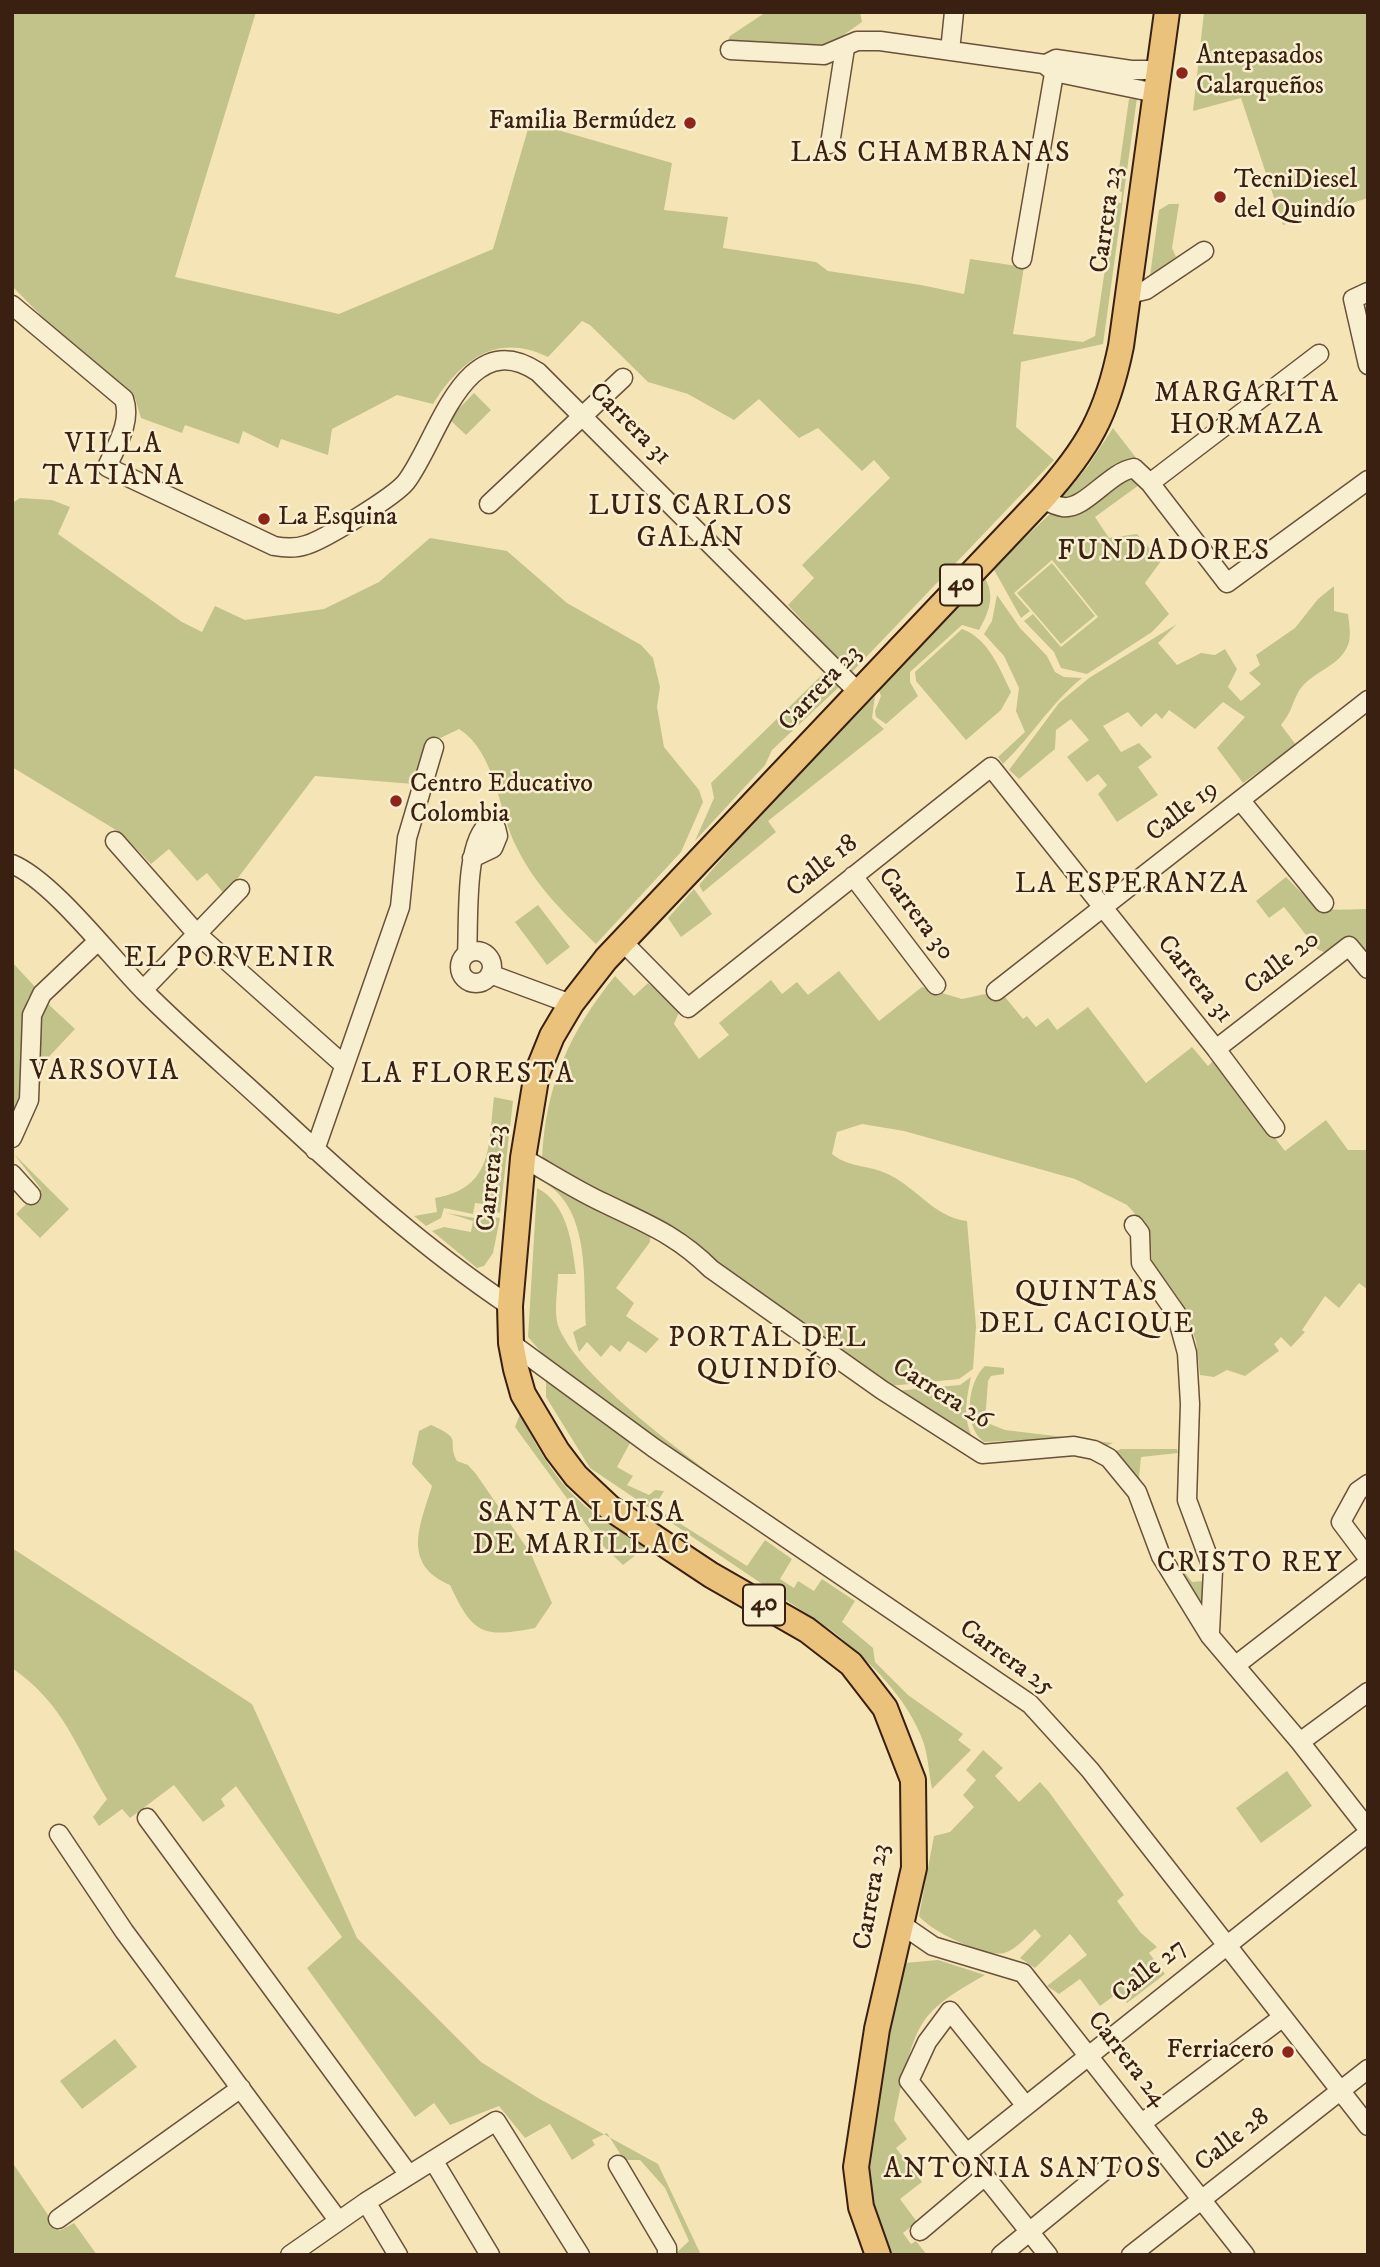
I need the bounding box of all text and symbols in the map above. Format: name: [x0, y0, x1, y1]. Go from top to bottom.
place label: Antepasados Calarqueños: [1196, 42, 1324, 104]
marker: Antepasados Calarqueños: [1174, 65, 1190, 81]
place label: Familia Bermúdez: [489, 107, 676, 139]
marker: Familia Bermúdez: [682, 115, 698, 131]
district label: LAS CHAMBRANAS: [792, 138, 1070, 172]
street label: Carrera 23: [1085, 165, 1131, 275]
place label: TecniDiesel del Quindío: [1234, 166, 1357, 228]
marker: TecniDiesel del Quindío: [1212, 189, 1228, 205]
street label: Carrera 31: [581, 377, 677, 473]
district label: MARGARITA HORMAZA: [1155, 378, 1339, 444]
district label: VILLA TATIANA: [44, 429, 184, 495]
district label: LUIS CARLOS GALÁN: [590, 491, 792, 557]
place label: La Esquina: [278, 503, 397, 535]
marker: La Esquina: [256, 511, 272, 527]
district label: FUNDADORES: [1058, 536, 1270, 570]
road number: 40: [940, 564, 982, 606]
street label: Carrera 23: [773, 639, 869, 739]
place label: Centro Educativo Colombia: [410, 770, 593, 832]
street label: Calle 19: [1141, 774, 1225, 850]
marker: Centro Educativo Colombia: [388, 793, 404, 809]
street label: Calle 18: [781, 829, 865, 905]
street label: Carrera 30: [870, 862, 960, 968]
district label: LA ESPERANZA: [1016, 869, 1248, 903]
street label: Calle 20: [1239, 925, 1327, 1003]
street label: Carrera 31: [1149, 930, 1239, 1030]
district label: EL PORVENIR: [125, 943, 335, 977]
district label: VARSOVIA: [31, 1056, 179, 1090]
district label: LA FLORESTA: [362, 1059, 574, 1093]
street label: Carrera 23: [472, 1123, 514, 1233]
district label: QUINTAS DEL CACIQUE: [980, 1277, 1194, 1343]
district label: PORTAL DEL QUINDÍO: [670, 1323, 866, 1389]
street label: Carrera 26: [886, 1352, 996, 1438]
district label: SANTA LUISA DE MARILLAC: [474, 1498, 690, 1564]
district label: CRISTO REY: [1158, 1548, 1342, 1582]
road number: 40: [743, 1584, 785, 1625]
street label: Carrera 25: [952, 1614, 1060, 1704]
street label: Carrera 23: [848, 1841, 898, 1953]
street label: Calle 27: [1107, 1933, 1193, 2011]
street label: Carrera 24: [1079, 2006, 1173, 2114]
place label: Ferriacero: [1167, 2036, 1274, 2068]
marker: Ferriacero: [1280, 2044, 1296, 2060]
street label: Calle 28: [1190, 2102, 1276, 2180]
district label: ANTONIA SANTOS: [885, 2154, 1161, 2188]

